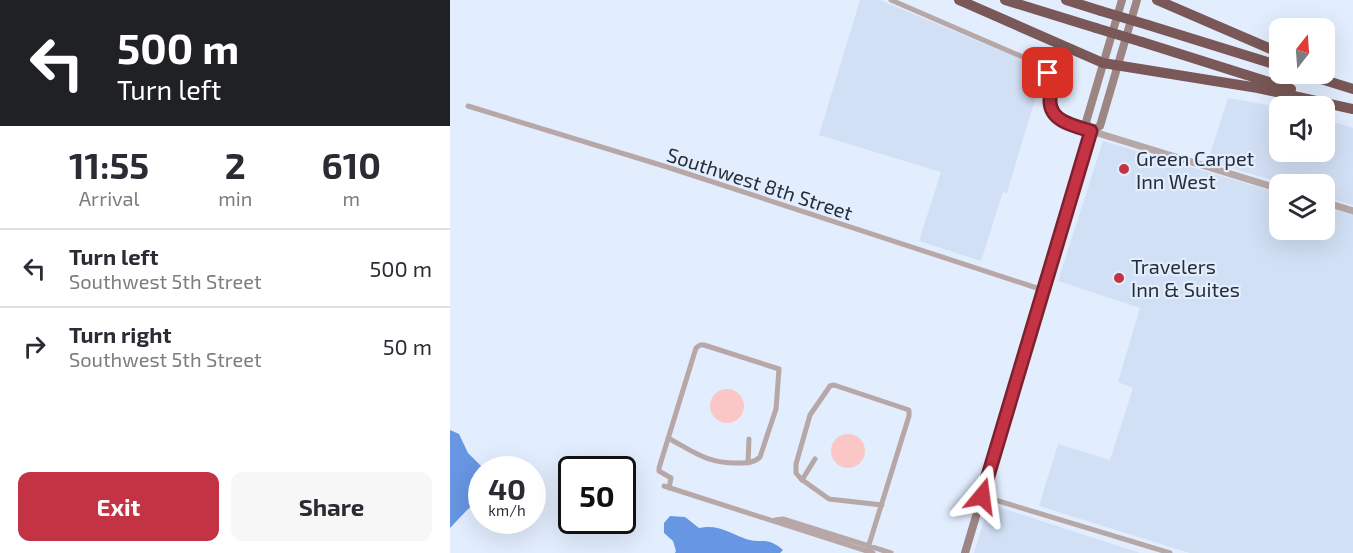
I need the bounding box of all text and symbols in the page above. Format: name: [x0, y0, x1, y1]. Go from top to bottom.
north arrow: [1269, 18, 1335, 84]
map controls: [1269, 18, 1335, 240]
text: 500 m: [117, 22, 239, 72]
icon: left: [18, 24, 96, 102]
pin: [1022, 47, 1073, 98]
icon: arrive: [1031, 56, 1064, 89]
text: Turn left: [117, 73, 221, 105]
button: sound: [1269, 96, 1335, 162]
street label: Southwest 8th Street: [664, 142, 856, 225]
text: 11:55: [69, 143, 149, 186]
text: 2: [225, 143, 246, 186]
text: 610: [321, 143, 381, 186]
place label: Green Carpet Inn West: [1136, 146, 1255, 193]
marker: Green Carpet Inn West: [1117, 162, 1131, 176]
button: layers: [1269, 174, 1335, 240]
text: Arrival: [79, 186, 140, 210]
text: min: [218, 186, 252, 210]
text: m: [342, 186, 360, 210]
text: Turn left: [69, 243, 158, 269]
icon: left: [18, 252, 51, 285]
place label: Travelers Inn & Suites: [1131, 254, 1240, 301]
text: 500 m: [369, 255, 432, 281]
text: Southwest 5th Street: [69, 269, 262, 293]
marker: Travelers Inn & Suites: [1112, 271, 1126, 285]
text: Turn right: [69, 321, 171, 347]
icon: right: [18, 330, 51, 363]
text: 50 m: [383, 333, 432, 359]
text: Southwest 5th Street: [69, 347, 262, 371]
speed limit sign: 50: [558, 456, 636, 534]
position arrow: [950, 464, 1014, 528]
text: 40: [488, 470, 526, 506]
button: Exit: [18, 472, 219, 541]
button: Share: [231, 472, 432, 541]
text: km/h: [488, 501, 526, 519]

